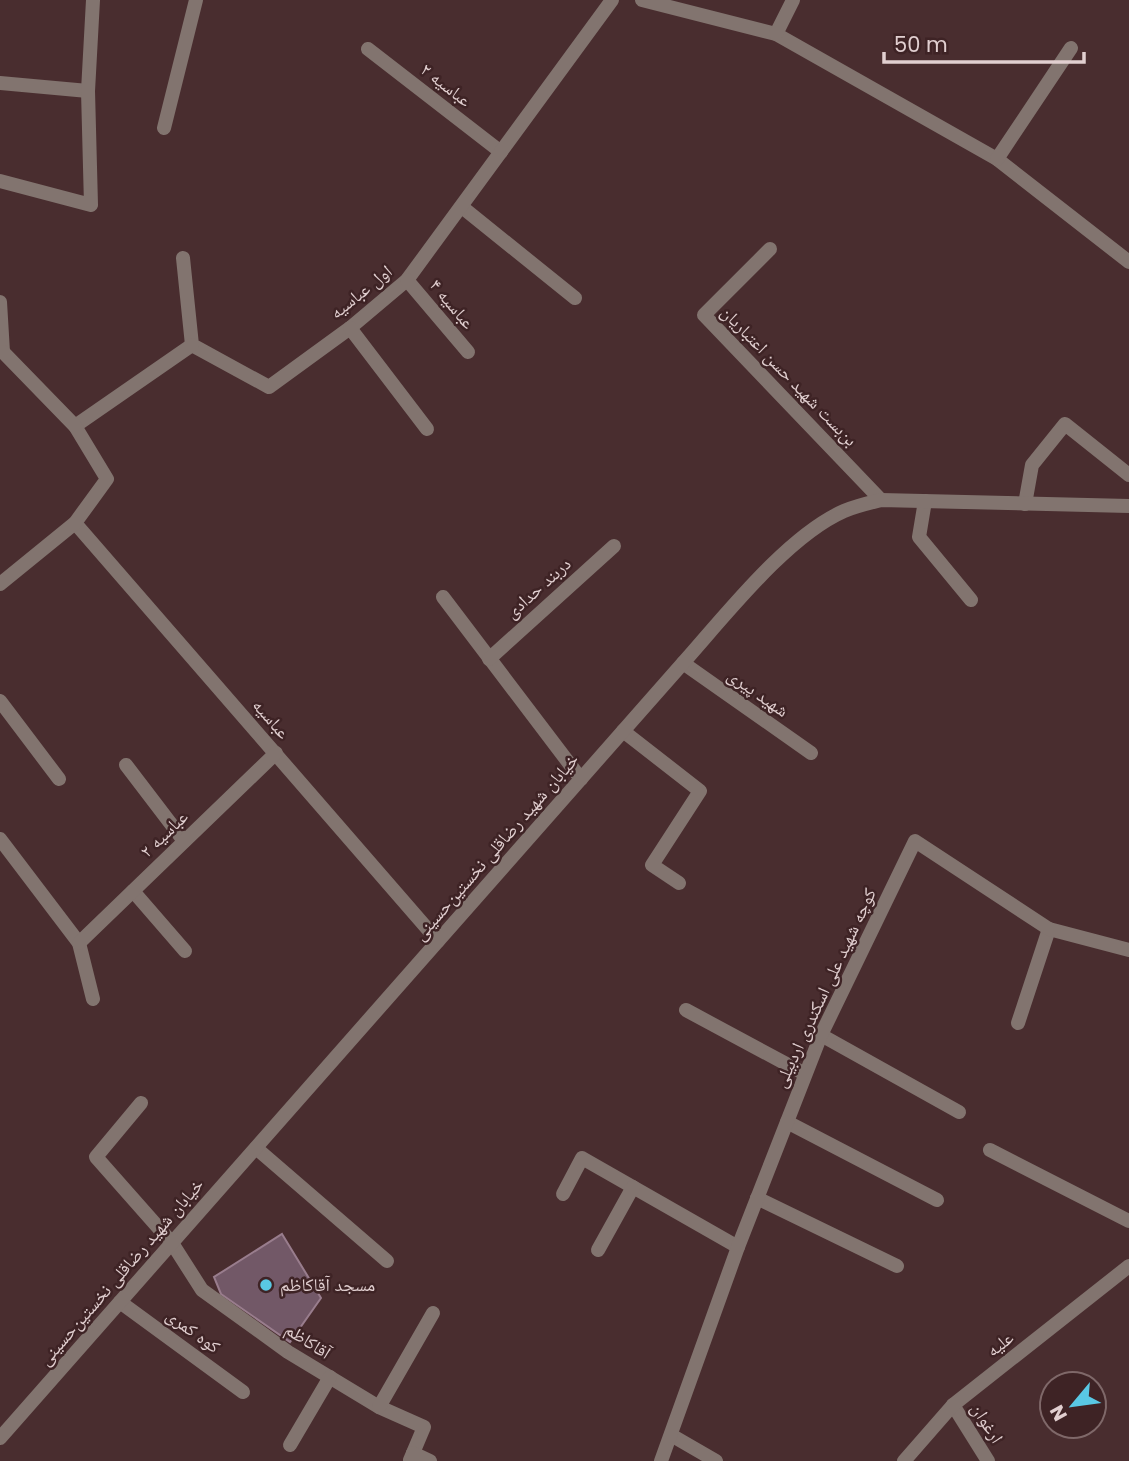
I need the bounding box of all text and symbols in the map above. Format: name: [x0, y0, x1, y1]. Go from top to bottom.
scale bar: [884, 21, 1084, 65]
text: 50 m: [894, 30, 948, 59]
street label: عباسیه ۲: [416, 57, 477, 112]
street label: اول عباسیه: [324, 259, 397, 324]
street label: عباسیه ۴: [424, 273, 481, 334]
street label: بن‌بست شهید حسن اعتباریان: [715, 300, 863, 452]
street label: دربند حدادی: [499, 551, 576, 624]
street label: شهید پیری: [723, 662, 794, 723]
street label: عباسیه: [247, 693, 296, 744]
street label: خیابان شهید رضاقلی نخستین‌حسینی: [407, 748, 584, 946]
street label: عباسیه ۲: [134, 804, 193, 863]
street label: کوچه شهید علی اسکندری اردبیلی: [767, 884, 882, 1092]
street label: خیابان شهید رضاقلی نخستین‌حسینی: [32, 1173, 209, 1371]
place label: مسجد آقاکاظم: [280, 1272, 375, 1297]
marker: مسجد آقاکاظم: [258, 1277, 274, 1293]
street label: کوه کمری: [161, 1302, 226, 1359]
street label: آقاکاظم: [281, 1317, 336, 1365]
street label: علیه: [981, 1325, 1018, 1362]
north arrow: [1038, 1370, 1108, 1440]
street label: ارغوان: [965, 1398, 1010, 1448]
text: N: [1043, 1400, 1074, 1426]

